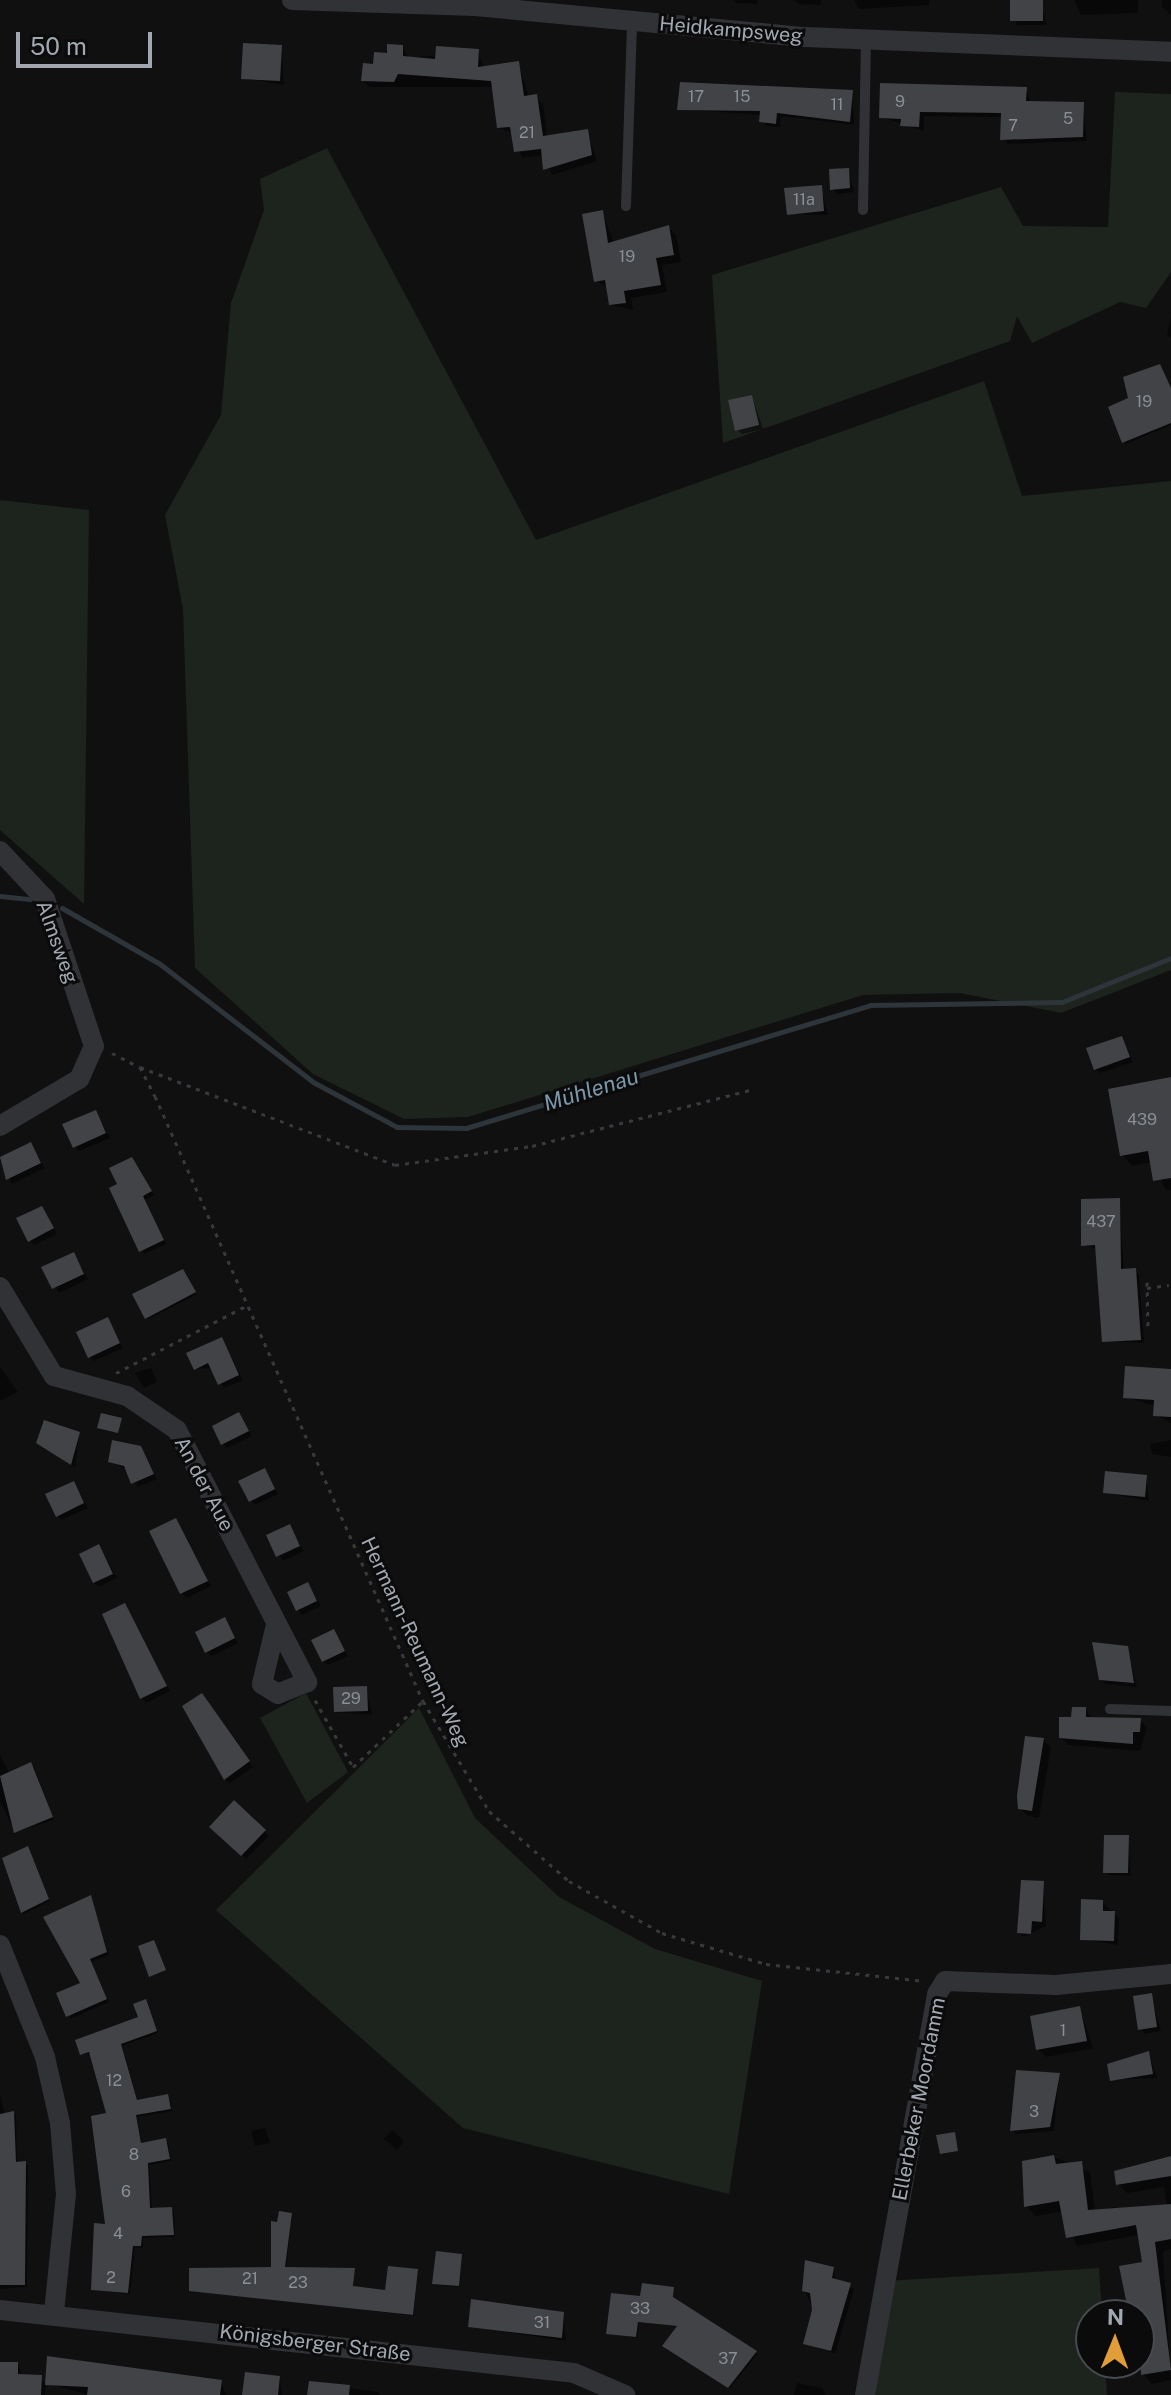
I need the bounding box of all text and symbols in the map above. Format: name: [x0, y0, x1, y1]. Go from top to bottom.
street label: Heidkampsweg: [658, 12, 804, 48]
scale bar: [20, 16, 156, 66]
text: 50 m: [30, 32, 87, 60]
house number: 17: [688, 87, 704, 107]
house number: 15: [734, 87, 750, 107]
house number: 9: [895, 92, 905, 112]
house number: 11: [830, 95, 844, 115]
house number: 5: [1063, 109, 1073, 129]
house number: 7: [1008, 116, 1018, 136]
house number: 21: [519, 123, 535, 143]
house number: 11a: [793, 190, 815, 210]
house number: 19: [619, 247, 635, 267]
house number: 19: [1136, 392, 1152, 412]
street label: Almsweg: [31, 897, 83, 987]
water label: Mühlenau: [540, 1063, 642, 1117]
house number: 439: [1127, 1110, 1157, 1130]
house number: 437: [1086, 1212, 1116, 1232]
street label: An der Aue: [169, 1433, 239, 1535]
street label: Hermann-Reumann-Weg: [356, 1533, 474, 1751]
house number: 29: [341, 1689, 361, 1709]
street label: Ellerbeker Moordamm: [888, 1996, 950, 2202]
house number: 1: [1060, 2021, 1066, 2041]
house number: 12: [106, 2071, 122, 2091]
house number: 3: [1029, 2102, 1039, 2122]
house number: 8: [129, 2145, 139, 2165]
house number: 6: [121, 2182, 131, 2202]
house number: 4: [113, 2224, 123, 2244]
house number: 2: [106, 2268, 116, 2288]
house number: 21: [242, 2269, 258, 2289]
house number: 23: [288, 2273, 308, 2293]
house number: 33: [630, 2299, 650, 2319]
north arrow: [1075, 2299, 1155, 2379]
text: N: [1107, 2304, 1124, 2330]
house number: 31: [534, 2313, 550, 2333]
street label: Königsberger Straße: [218, 2319, 412, 2367]
house number: 37: [718, 2349, 738, 2369]

